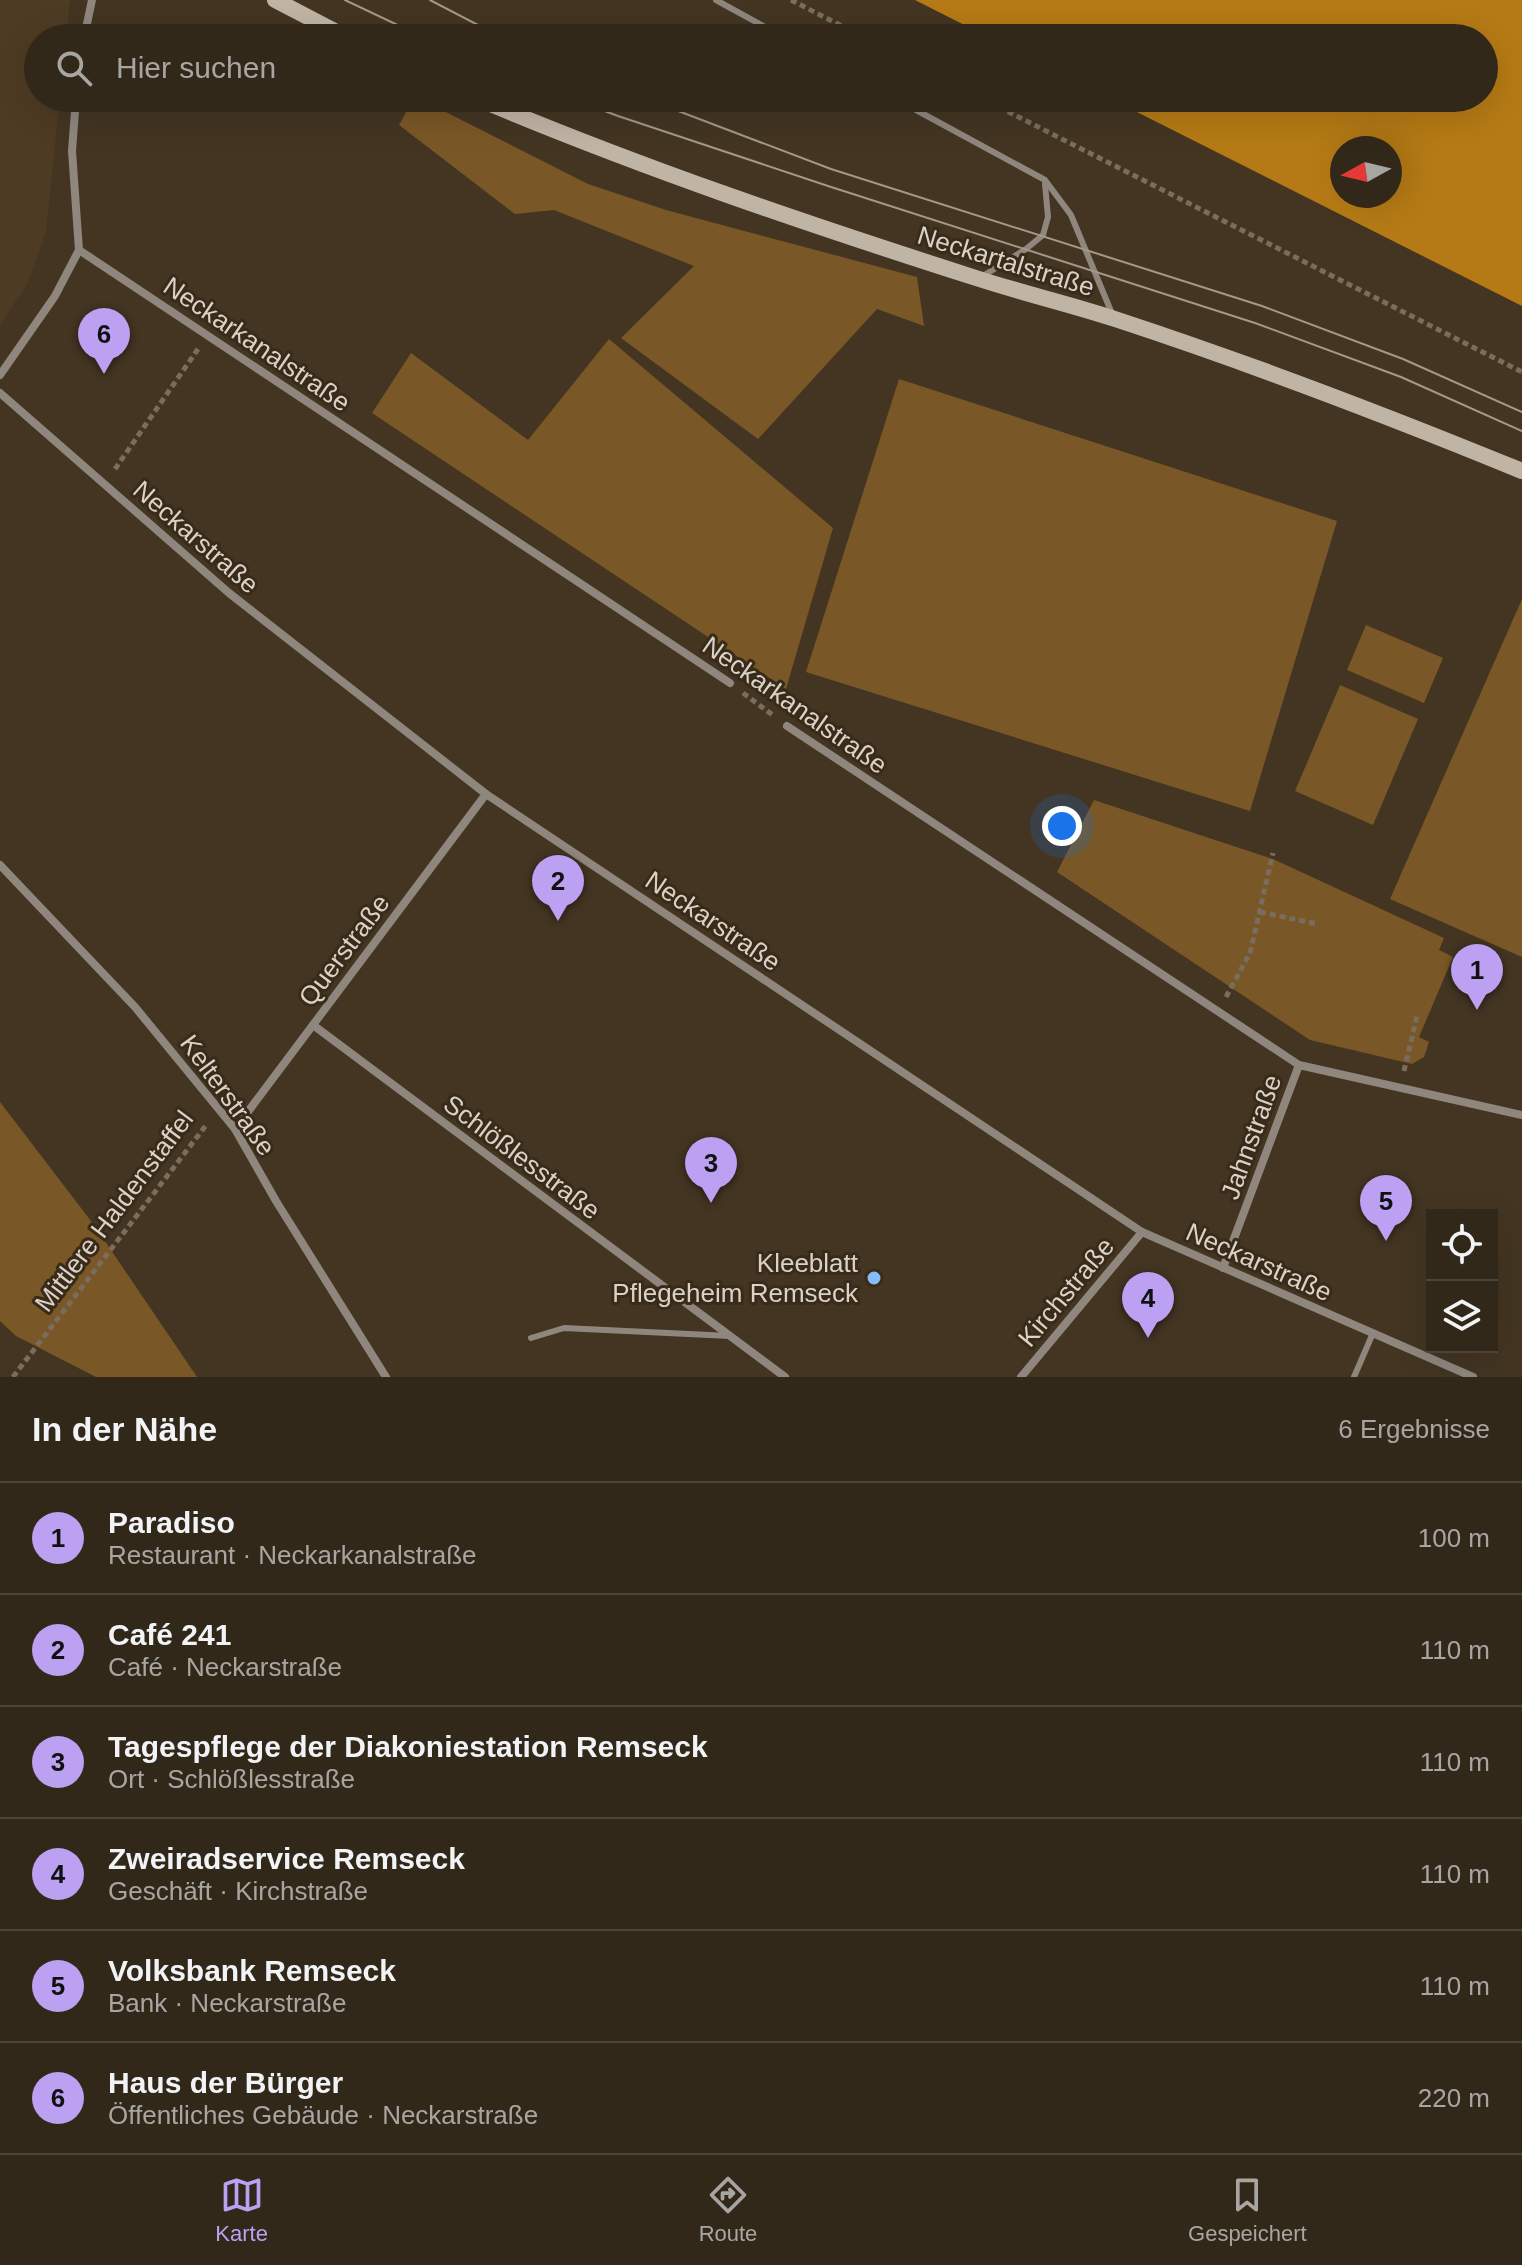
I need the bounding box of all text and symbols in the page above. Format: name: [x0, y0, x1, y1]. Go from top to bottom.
search box: [24, 24, 1498, 112]
icon: search: [52, 46, 96, 90]
text: Hier suchen: [116, 51, 276, 84]
north arrow: [1330, 136, 1402, 208]
street label: Neckartalstraße: [914, 220, 1098, 302]
street label: Neckarkanalstraße: [158, 271, 356, 417]
pin: 6: [78, 308, 130, 374]
street label: Neckarstraße: [127, 474, 265, 600]
street label: Neckarkanalstraße: [697, 630, 893, 780]
your location: [1042, 806, 1082, 846]
pin: 2: [532, 855, 584, 921]
street label: Neckarstraße: [640, 865, 786, 977]
street label: Querstraße: [292, 888, 396, 1012]
pin: 1: [1451, 944, 1503, 1010]
street label: Kelterstraße: [174, 1029, 282, 1161]
street label: Jahnstraße: [1215, 1071, 1287, 1203]
street label: Schlößlesstraße: [438, 1088, 606, 1226]
street label: Mittlere Haldenstaffel: [29, 1105, 199, 1317]
pin: 3: [685, 1137, 737, 1203]
pin: 5: [1360, 1175, 1412, 1241]
map controls: [1426, 1209, 1498, 1353]
button: locate: [1426, 1209, 1498, 1281]
street label: Neckarstraße: [1182, 1217, 1336, 1307]
street label: Kirchstraße: [1012, 1231, 1120, 1353]
place label: Kleeblatt Pflegeheim Remseck: [612, 1248, 859, 1308]
marker: Kleeblatt Pflegeheim Remseck: [865, 1269, 883, 1287]
pin: 4: [1122, 1272, 1174, 1338]
button: layers: [1426, 1281, 1498, 1353]
text: In der Nähe: [32, 1410, 217, 1448]
text: 6 Ergebnisse: [1338, 1414, 1490, 1444]
text: Paradiso: [108, 1506, 235, 1539]
text: 1: [51, 1523, 65, 1553]
text: 100 m: [1418, 1523, 1490, 1553]
text: Restaurant · Neckarkanalstraße: [108, 1540, 476, 1570]
text: Café 241: [108, 1618, 231, 1651]
text: 2: [51, 1635, 65, 1665]
text: 110 m: [1420, 1635, 1490, 1665]
text: Café · Neckarstraße: [108, 1652, 342, 1682]
text: Tagespflege der Diakoniestation Remseck: [108, 1730, 708, 1763]
text: 3: [51, 1747, 65, 1777]
text: 110 m: [1420, 1747, 1490, 1777]
text: Ort · Schlößlesstraße: [108, 1764, 355, 1794]
text: Zweiradservice Remseck: [108, 1842, 465, 1875]
text: 4: [51, 1859, 65, 1889]
text: 110 m: [1420, 1859, 1490, 1889]
text: Geschäft · Kirchstraße: [108, 1876, 368, 1906]
text: Volksbank Remseck: [108, 1954, 396, 1987]
text: 5: [51, 1971, 65, 2001]
text: 110 m: [1420, 1971, 1490, 2001]
text: Bank · Neckarstraße: [108, 1988, 346, 2018]
text: Haus der Bürger: [108, 2066, 343, 2099]
text: 6: [51, 2083, 65, 2113]
text: 220 m: [1418, 2083, 1490, 2113]
text: Öffentliches Gebäude · Neckarstraße: [108, 2100, 538, 2130]
tab: Karte: [215, 2173, 268, 2247]
tab: Route: [699, 2173, 757, 2247]
tab: Gespeichert: [1188, 2173, 1307, 2247]

